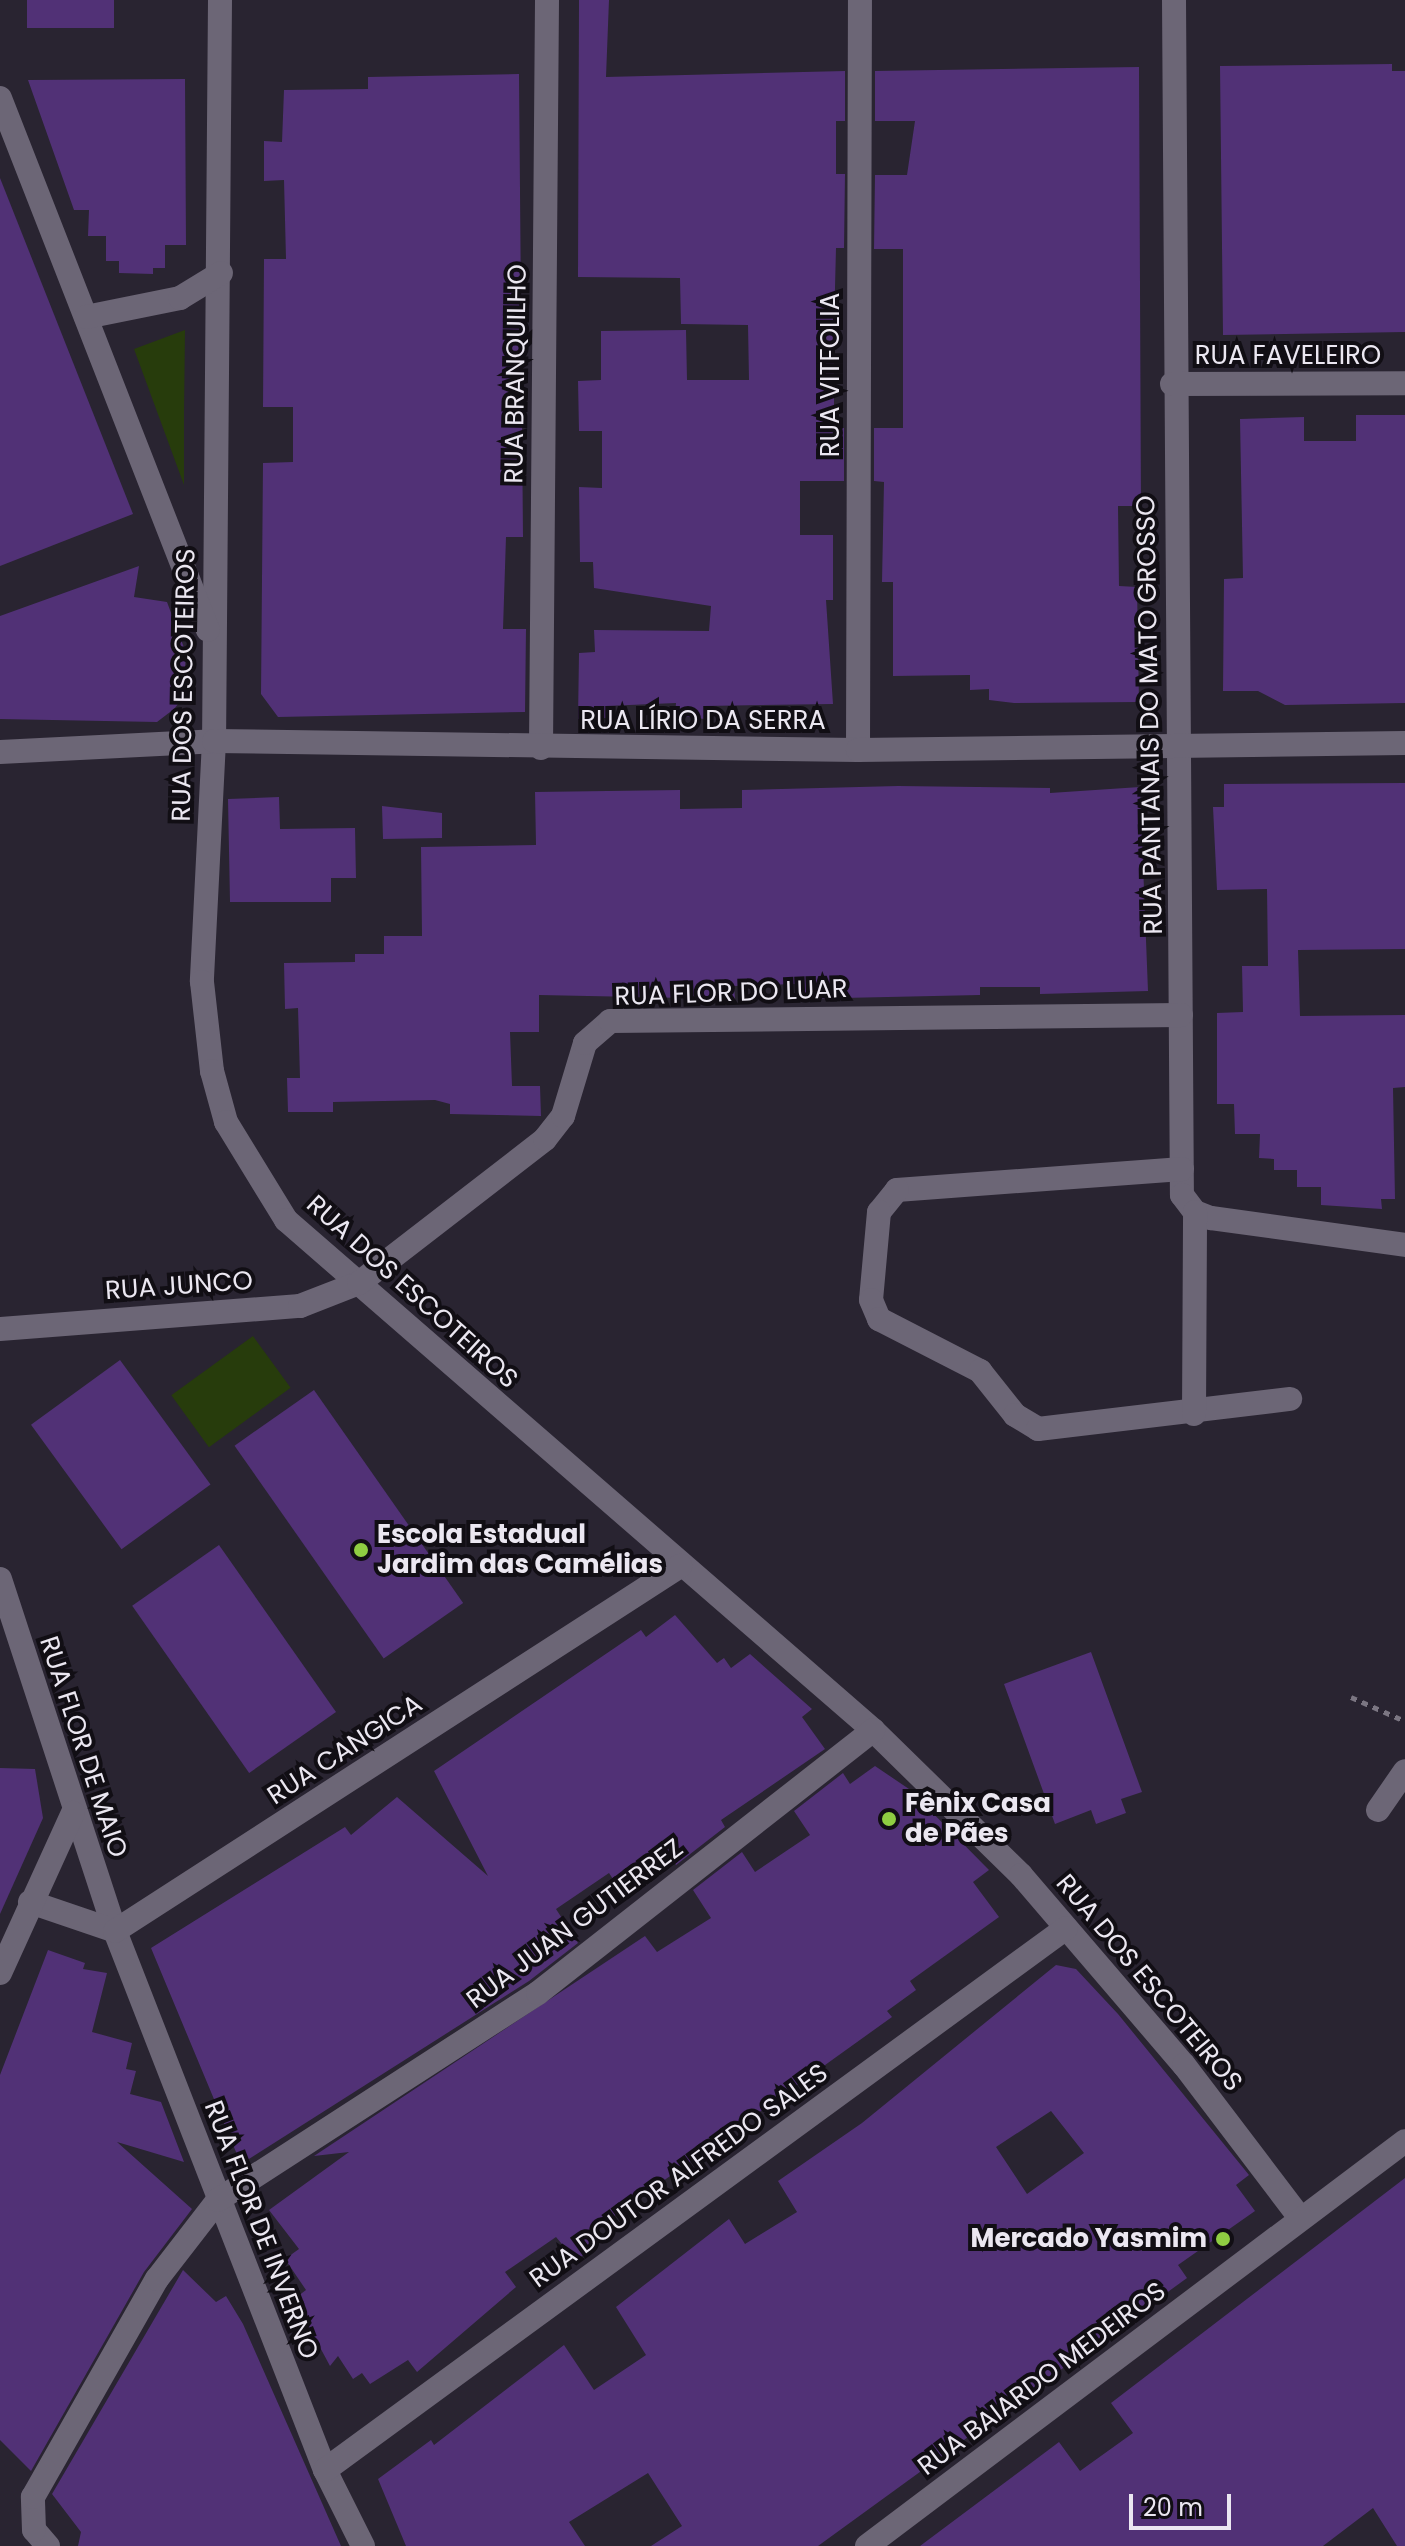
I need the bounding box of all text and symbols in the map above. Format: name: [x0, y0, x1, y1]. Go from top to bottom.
street label: RUA BRANQUILHO: [498, 264, 534, 484]
street label: RUA VITFOLIA: [815, 293, 847, 457]
street label: RUA FAVELEIRO: [1195, 340, 1381, 372]
street label: RUA PANTANAIS DO MATO GROSSO: [1131, 495, 1169, 935]
street label: RUA DOS ESCOTEIROS: [166, 548, 202, 822]
street label: RUA LÍRIO DA SERRA: [580, 705, 826, 737]
street label: RUA FLOR DO LUAR: [614, 973, 848, 1013]
street label: RUA DOS ESCOTEIROS: [300, 1189, 524, 1395]
street label: RUA JUNCO: [104, 1265, 254, 1307]
place label: Escola Estadual Jardim das Camélias: [377, 1519, 663, 1580]
marker: Escola Estadual Jardim das Camélias: [352, 1541, 370, 1559]
street label: RUA FLOR DE MAIO: [33, 1632, 133, 1862]
street label: RUA CANGICA: [262, 1688, 428, 1812]
place label: Fênix Casa de Pães: [905, 1788, 1051, 1850]
marker: Fênix Casa de Pães: [880, 1810, 898, 1828]
street label: RUA JUAN GUTIERREZ: [461, 1833, 689, 2015]
street label: RUA DOS ESCOTEIROS: [1049, 1868, 1249, 2098]
street label: RUA DOUTOR ALFREDO SALES: [524, 2057, 834, 2295]
street label: RUA FLOR DE INVERNO: [197, 2096, 325, 2364]
place label: Mercado Yasmim: [971, 2223, 1207, 2255]
marker: Mercado Yasmim: [1214, 2230, 1232, 2248]
street label: RUA BAIARDO MEDEIROS: [912, 2276, 1172, 2482]
scale bar: [1133, 2478, 1235, 2528]
text: 20 m: [1143, 2491, 1203, 2524]

